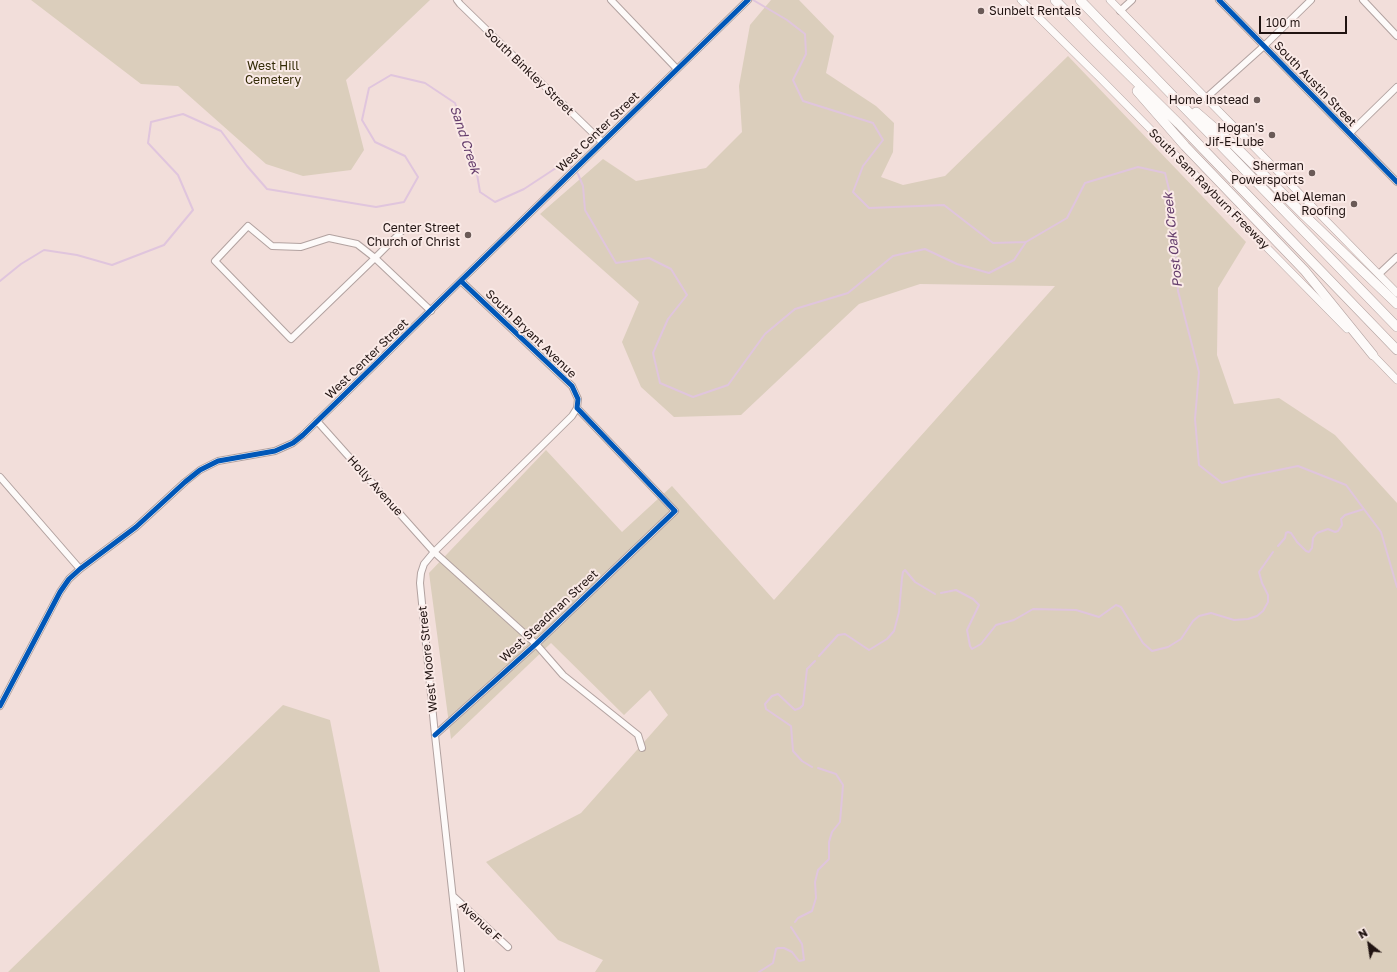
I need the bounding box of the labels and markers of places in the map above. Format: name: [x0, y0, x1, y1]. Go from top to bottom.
place label: Sunbelt Rentals: [989, 4, 1081, 18]
marker: Sunbelt Rentals: [976, 6, 986, 16]
place label: Home Instead: [1169, 93, 1249, 107]
marker: Home Instead: [1252, 95, 1262, 105]
place label: Hogan's Jif-E-Lube: [1205, 121, 1264, 149]
marker: Hogan's Jif-E-Lube: [1267, 130, 1277, 140]
place label: Sherman Powersports: [1231, 159, 1304, 187]
marker: Sherman Powersports: [1307, 168, 1317, 178]
place label: Abel Aleman Roofing: [1274, 190, 1346, 218]
marker: Abel Aleman Roofing: [1349, 199, 1359, 209]
place label: Center Street Church of Christ: [367, 221, 460, 249]
marker: Center Street Church of Christ: [463, 230, 473, 240]

